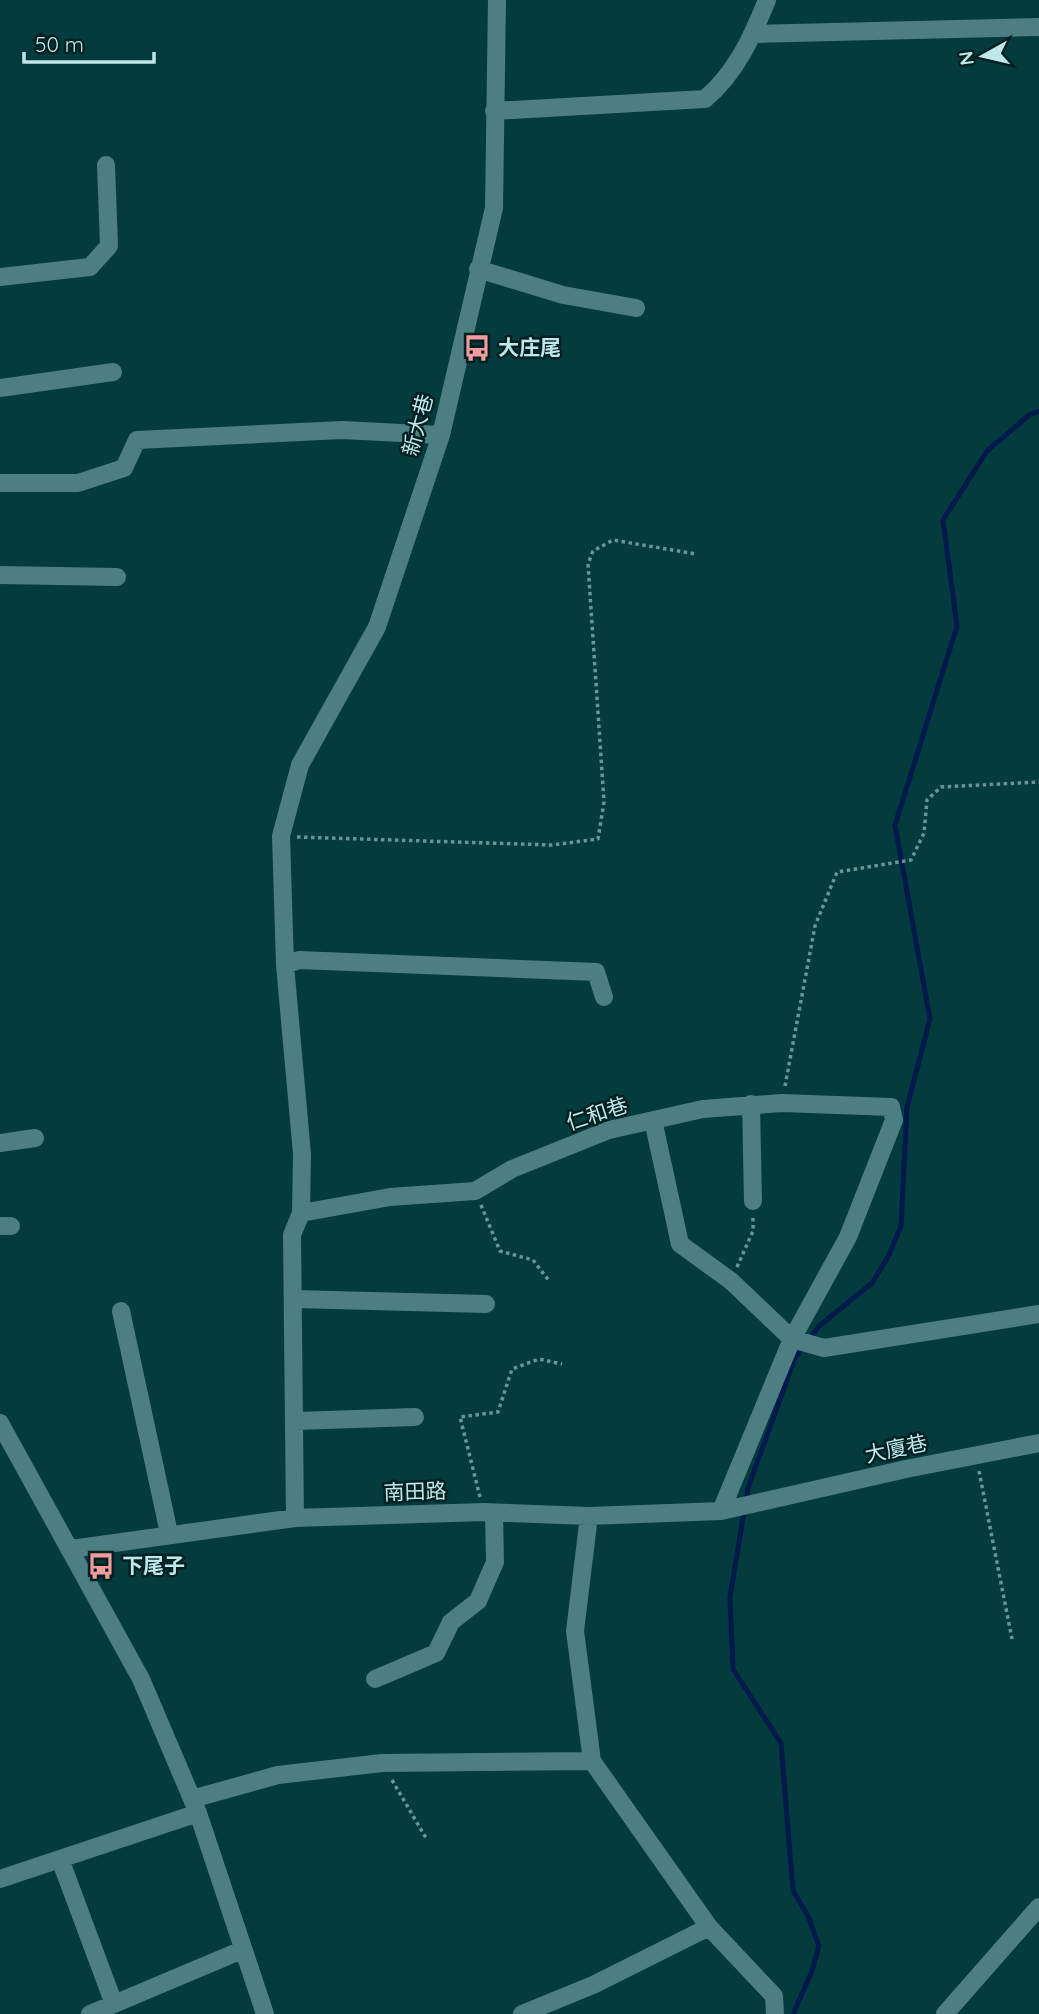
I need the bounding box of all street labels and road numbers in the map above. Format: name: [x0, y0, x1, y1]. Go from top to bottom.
street label: 新大巷: [396, 391, 438, 459]
street label: 仁和巷: [563, 1091, 631, 1135]
street label: 大廈巷: [862, 1429, 929, 1467]
street label: 南田路: [383, 1477, 447, 1505]

